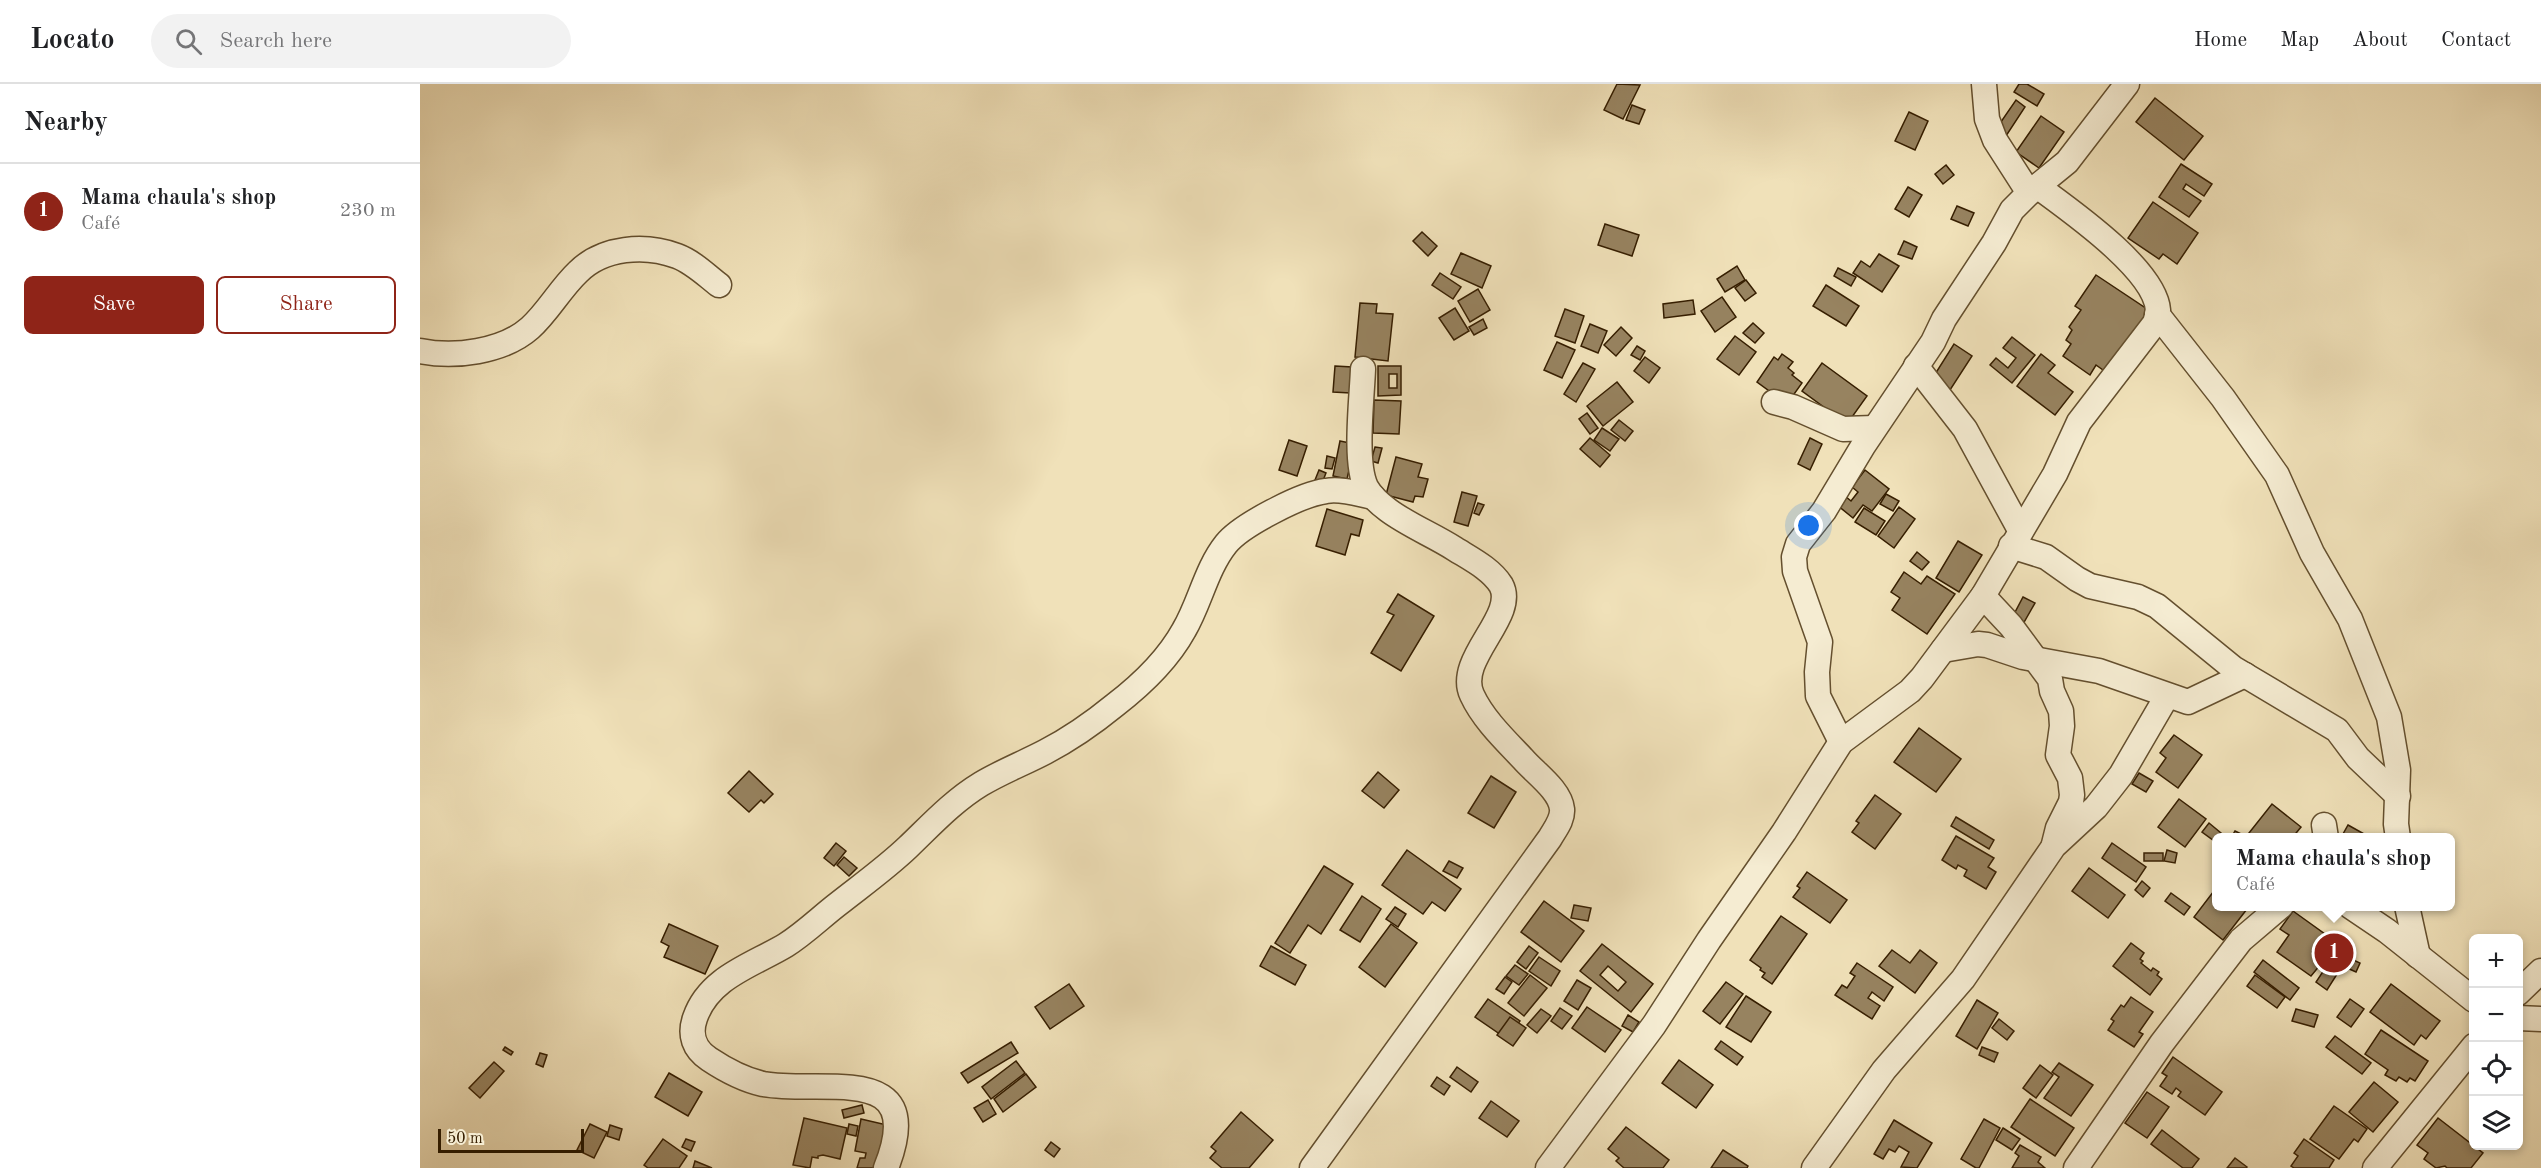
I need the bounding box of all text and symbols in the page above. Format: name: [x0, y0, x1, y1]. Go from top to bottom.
search box: [151, 14, 571, 68]
icon: search: [172, 25, 205, 58]
text: Locato: [30, 27, 115, 55]
text: Search here: [220, 30, 332, 52]
text: Home: [2194, 30, 2247, 51]
text: Map: [2280, 30, 2319, 51]
text: About: [2352, 30, 2408, 51]
text: Contact: [2441, 30, 2511, 51]
text: Nearby: [24, 110, 108, 136]
text: Mama chaula's shop: [81, 187, 276, 209]
text: 1: [38, 201, 49, 221]
text: 230 m: [340, 201, 396, 221]
text: Café: [81, 214, 120, 234]
button: Save: [24, 276, 204, 334]
button: Share: [216, 276, 396, 334]
your location: [1794, 511, 1823, 540]
popup: [2212, 833, 2455, 911]
text: Mama chaula's shop: [2236, 848, 2431, 870]
text: Café: [2236, 875, 2275, 895]
pin: 1: [2314, 930, 2354, 976]
map controls: [2469, 934, 2523, 1150]
button: +: [2469, 934, 2523, 988]
button: −: [2469, 988, 2523, 1042]
button: locate: [2469, 1042, 2523, 1096]
button: layers: [2469, 1096, 2523, 1150]
scale bar: [438, 1126, 584, 1154]
text: 50 m: [447, 1131, 483, 1147]

